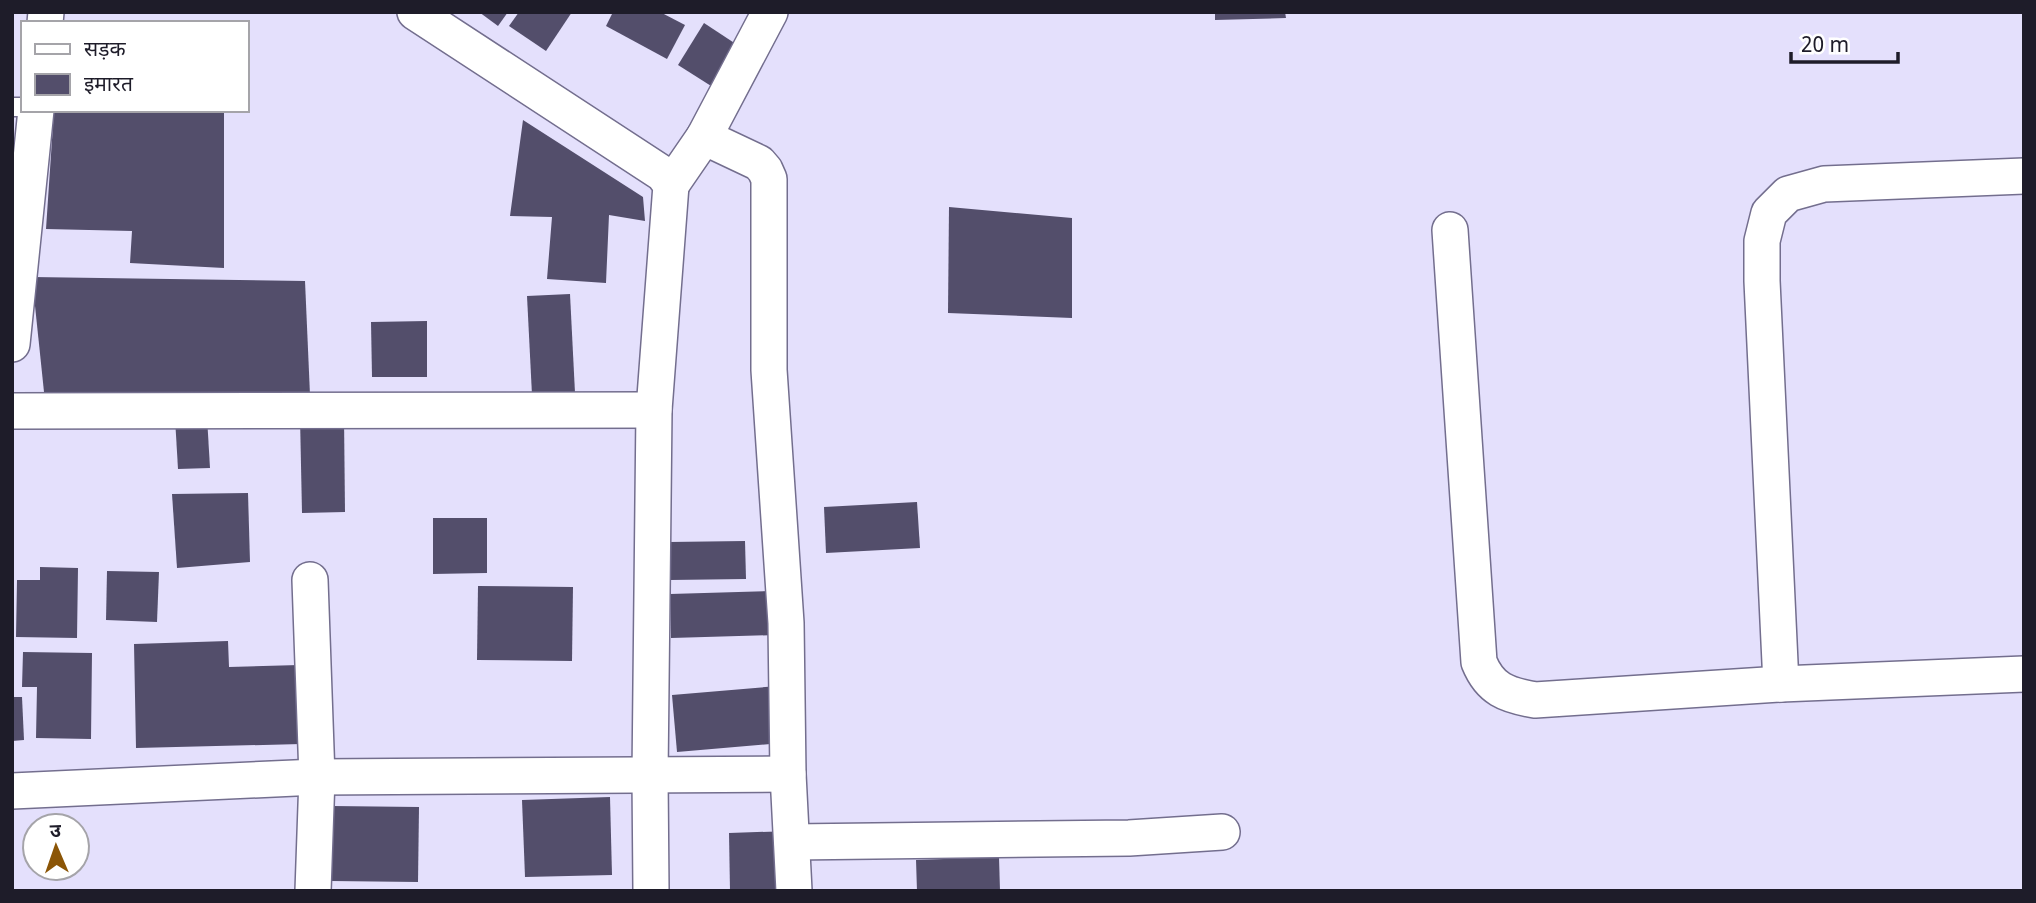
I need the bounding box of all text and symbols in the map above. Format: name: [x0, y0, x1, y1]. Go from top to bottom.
legend: [21, 21, 248, 112]
scale bar: [1791, 21, 1898, 65]
text: 20 m: [1801, 33, 1849, 61]
text: सड़क: [84, 37, 126, 65]
text: इमारत: [84, 72, 134, 100]
north arrow: [21, 812, 91, 882]
text: उ: [49, 820, 62, 845]

